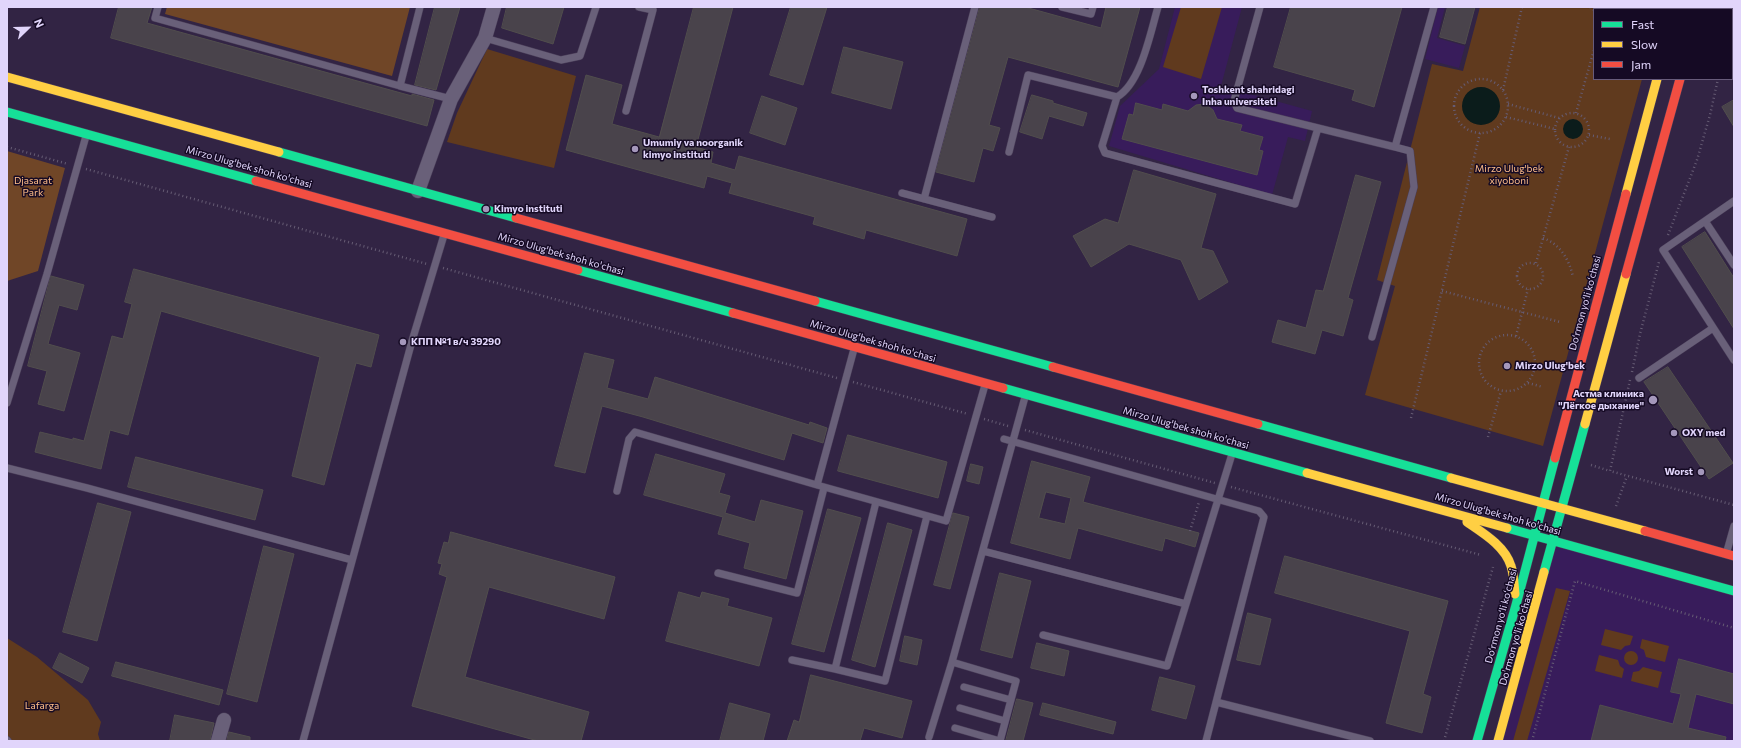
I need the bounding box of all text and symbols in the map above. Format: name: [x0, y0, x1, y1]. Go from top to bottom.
north arrow: [8, 8, 48, 48]
legend: [1593, 8, 1733, 80]
text: N: [32, 17, 47, 29]
text: Fast: [1631, 17, 1654, 31]
text: Slow: [1631, 37, 1658, 51]
text: Jam: [1631, 57, 1651, 71]
place label: Toshkent shahridagi Inha universiteti: [1202, 84, 1295, 108]
marker: Toshkent shahridagi Inha universiteti: [1189, 91, 1199, 101]
place label: Umumiy va noorganik kimyo instituti: [643, 137, 743, 160]
street label: Mirzo Ulug'bek shoh ko'chasi: [185, 143, 313, 191]
marker: Umumiy va noorganik kimyo instituti: [630, 144, 640, 154]
park label: Mirzo Ulug'bek xiyoboni: [1475, 163, 1543, 186]
park label: Djasarat Park: [14, 175, 52, 198]
place label: Kimyo instituti: [494, 203, 563, 215]
marker: Kimyo instituti: [481, 204, 491, 214]
street label: Mirzo Ulug'bek shoh ko'chasi: [497, 230, 625, 278]
street label: Do‘rmon yo‘li ko‘chasi: [1567, 254, 1603, 352]
street label: Mirzo Ulug'bek shoh ko'chasi: [809, 317, 937, 365]
place label: КПП №1 в/ч 39290: [411, 336, 501, 348]
marker: КПП №1 в/ч 39290: [398, 337, 408, 347]
place label: Mirzo Ulug'bek: [1515, 360, 1585, 372]
marker: Mirzo Ulug'bek: [1502, 361, 1512, 371]
place label: Астма клиника "Лёгкое дыхание": [1558, 388, 1644, 412]
marker: Астма клиника "Лёгкое дыхание": [1647, 394, 1659, 406]
street label: Mirzo Ulug'bek shoh ko'chasi: [1122, 404, 1250, 452]
place label: OXY med: [1682, 427, 1725, 439]
marker: OXY med: [1669, 428, 1679, 438]
place label: Worst: [1664, 466, 1693, 478]
marker: Worst: [1696, 467, 1706, 477]
street label: Mirzo Ulug'bek shoh ko'chasi: [1434, 490, 1562, 538]
street label: Do‘rmon yo‘li ko‘chasi: [1483, 567, 1519, 665]
street label: Do'rmon yo'li ko'chasi: [1497, 589, 1535, 687]
park label: Lafarga: [25, 700, 59, 712]

